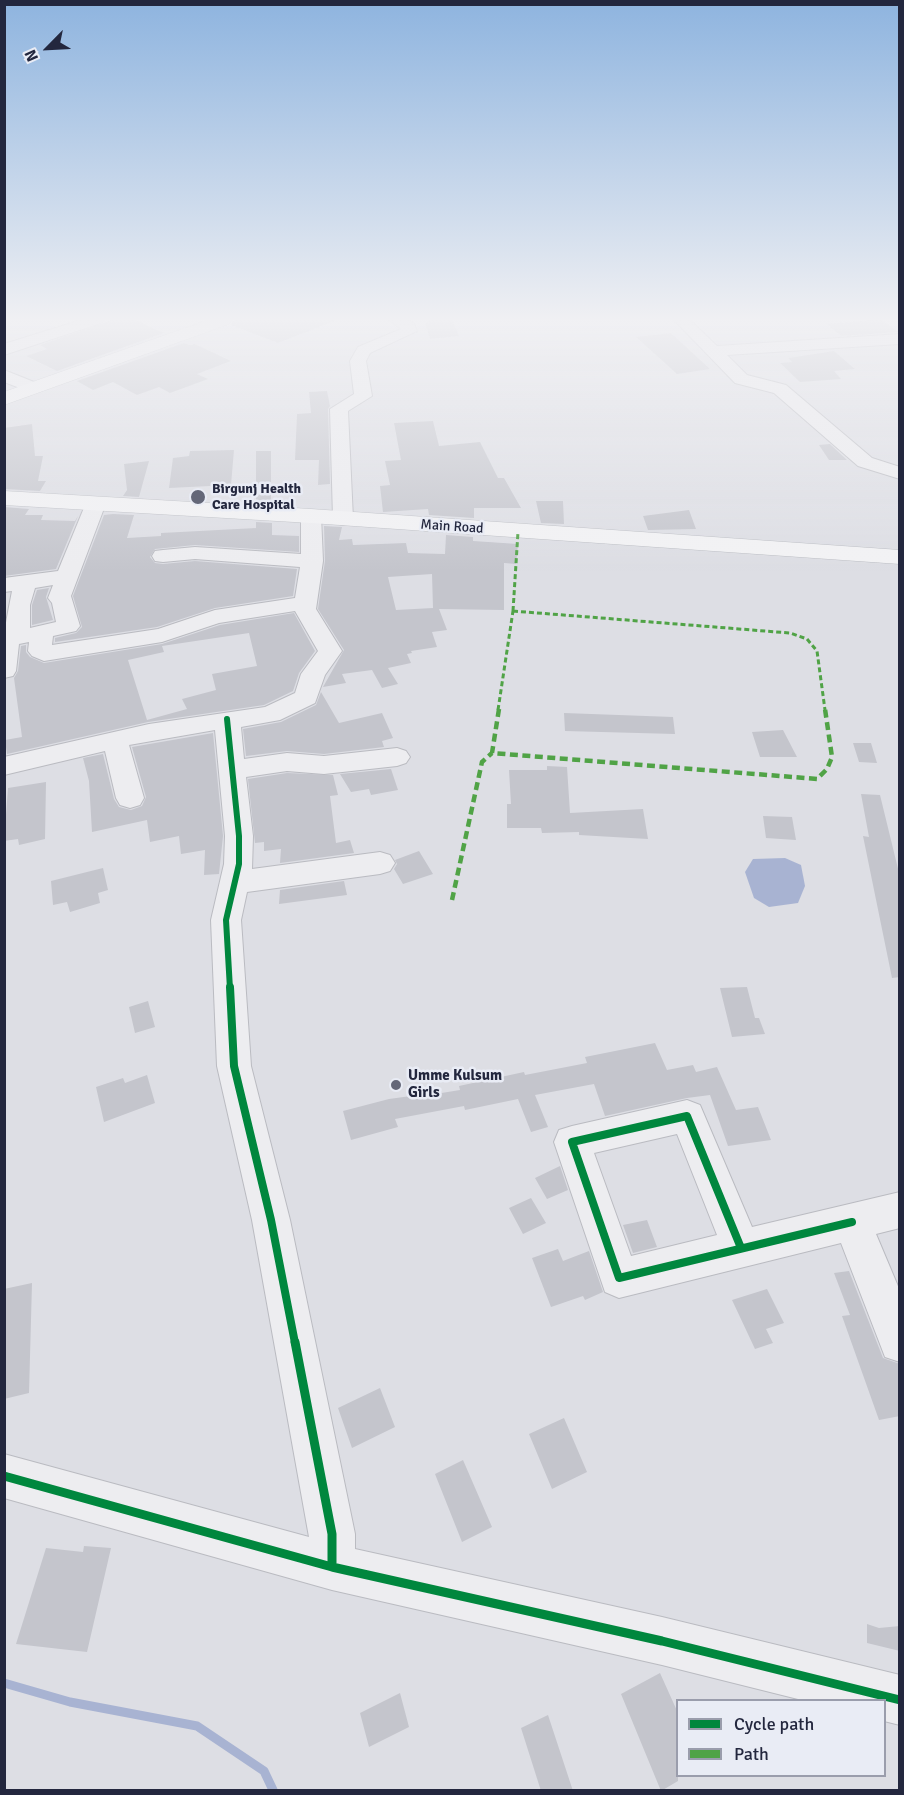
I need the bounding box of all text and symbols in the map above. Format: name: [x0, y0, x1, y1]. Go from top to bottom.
north arrow: [18, 18, 78, 78]
text: N: [20, 46, 43, 64]
place label: Birgunj Health Care Hospital: [212, 481, 301, 514]
marker: Birgunj Health Care Hospital: [189, 488, 207, 506]
street label: Main Road: [420, 516, 484, 538]
place label: Umme Kulsum Girls: [408, 1067, 502, 1102]
marker: Umme Kulsum Girls: [389, 1078, 403, 1092]
legend: [676, 1699, 886, 1777]
text: Cycle path: [734, 1713, 814, 1735]
text: Path: [734, 1743, 769, 1765]

